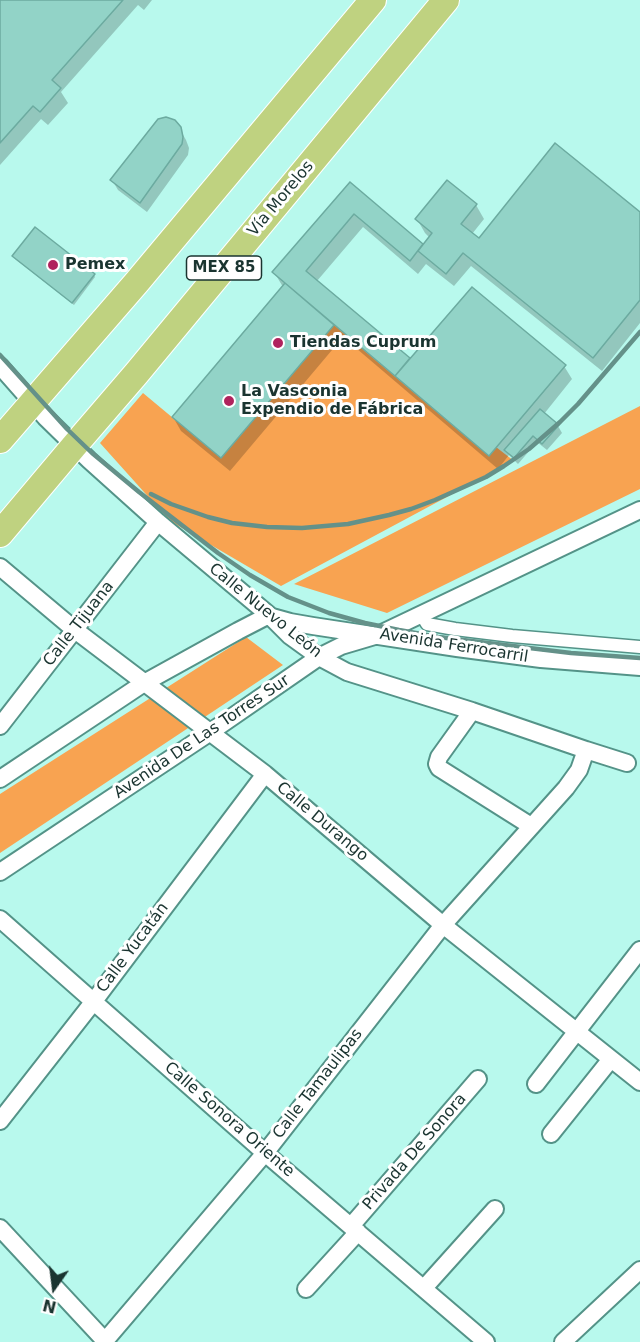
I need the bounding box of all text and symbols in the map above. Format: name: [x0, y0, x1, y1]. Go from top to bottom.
street label: Vía Morelos: [244, 157, 318, 241]
place label: Pemex: [65, 255, 125, 275]
road number: MEX 85: [186, 256, 262, 280]
marker: Pemex: [46, 258, 60, 272]
place label: Tiendas Cuprum: [290, 333, 437, 353]
marker: Tiendas Cuprum: [271, 336, 285, 350]
place label: La Vasconia Expendio de Fábrica: [241, 382, 423, 420]
marker: La Vasconia Expendio de Fábrica: [222, 394, 236, 408]
street label: Calle Nuevo León: [205, 560, 325, 662]
street label: Calle Tijuana: [40, 578, 118, 670]
street label: Avenida Ferrocarril: [379, 625, 529, 667]
street label: Avenida De Las Torres Sur: [110, 671, 294, 803]
street label: Calle Durango: [272, 778, 372, 866]
street label: Calle Yucatán: [93, 899, 173, 997]
street label: Calle Tamaulipas: [269, 1025, 367, 1143]
street label: Calle Sonora Oriente: [160, 1058, 298, 1182]
street label: Privada De Sonora: [359, 1090, 471, 1214]
north arrow: [24, 1258, 84, 1318]
text: N: [41, 1295, 58, 1317]

